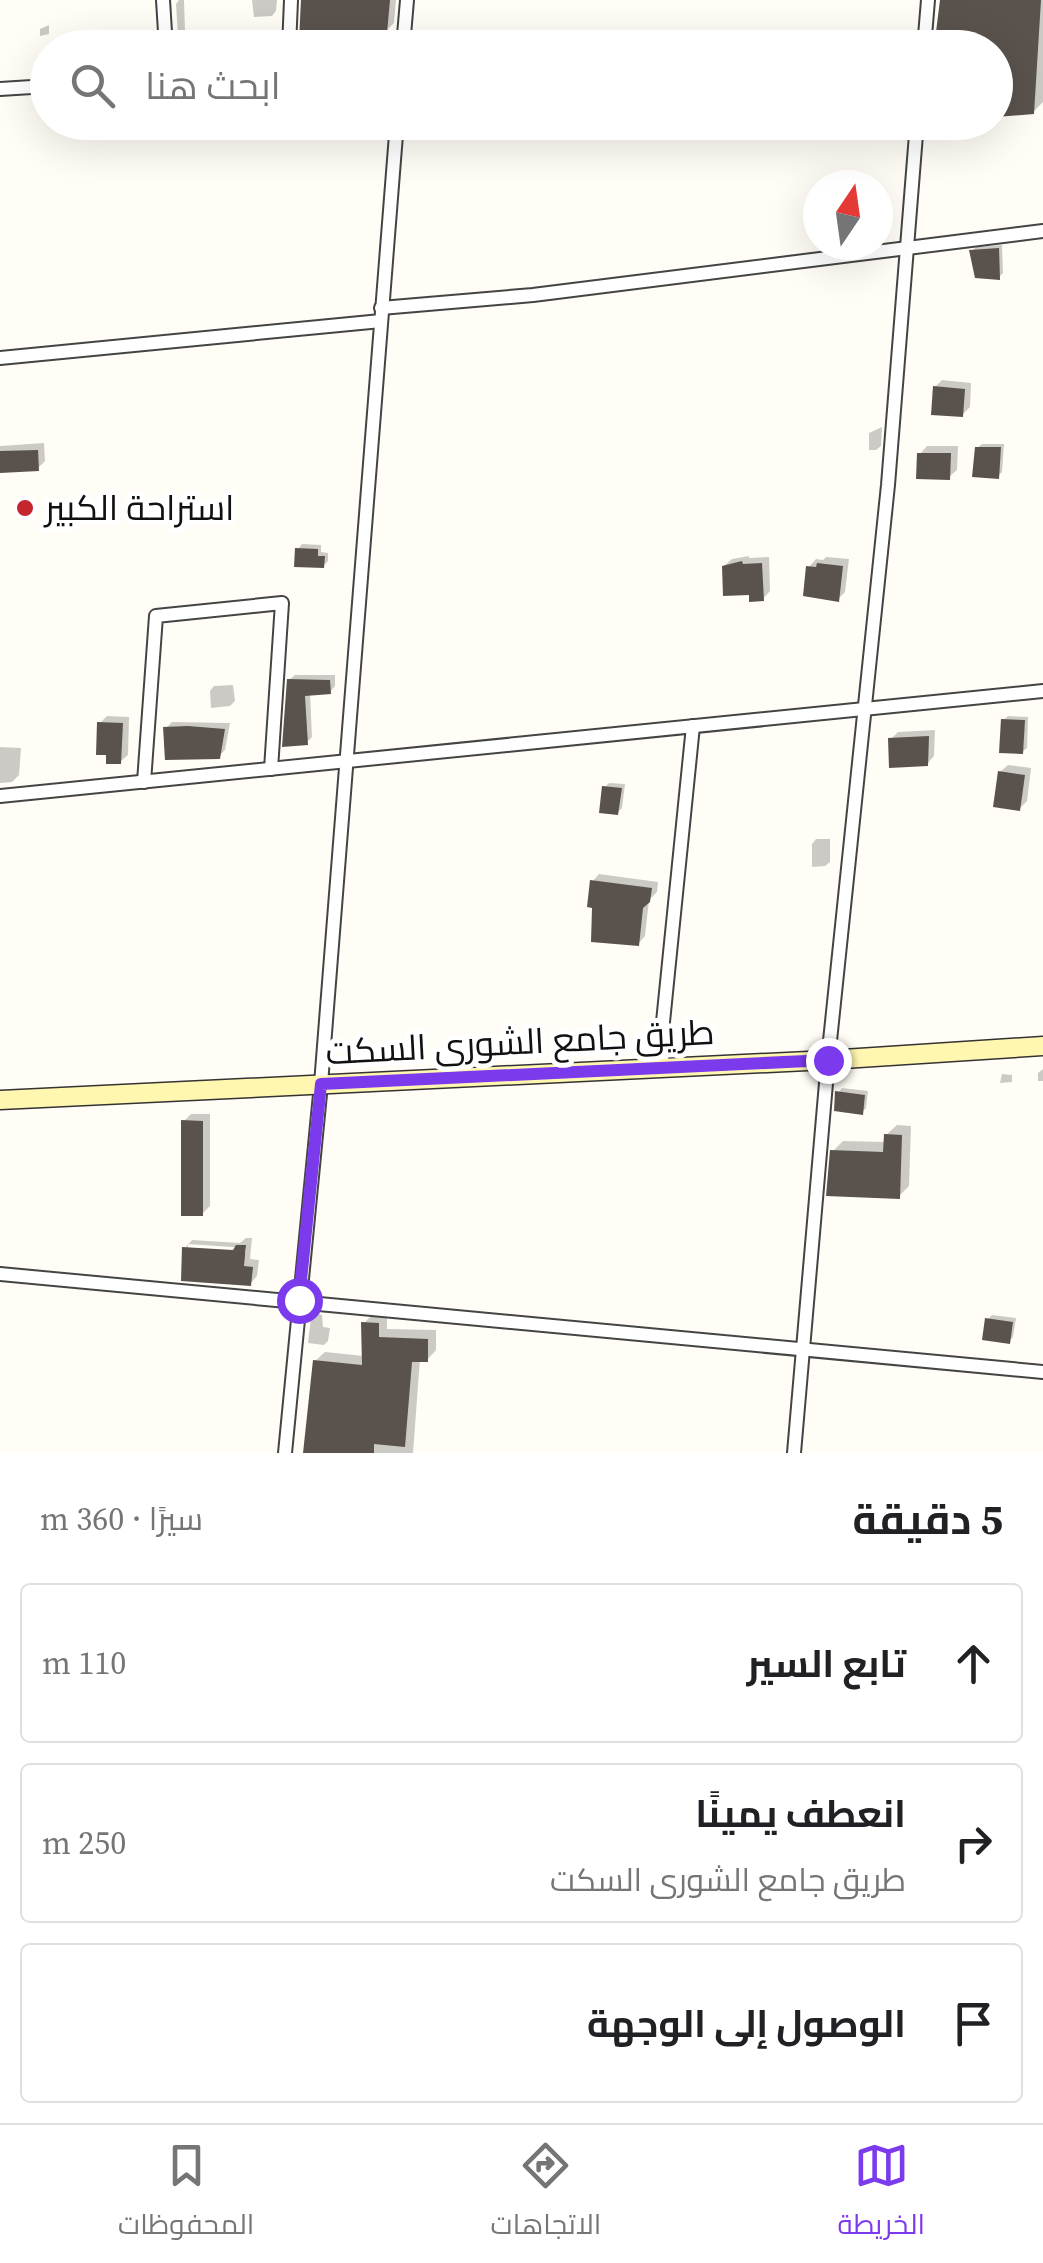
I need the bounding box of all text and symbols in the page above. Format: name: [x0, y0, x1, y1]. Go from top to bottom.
search box: [30, 30, 1013, 140]
icon: search: [65, 58, 120, 113]
text: ابحث هنا: [145, 60, 281, 112]
north arrow: [803, 170, 893, 260]
place label: استراحة الكبير: [43, 484, 235, 532]
marker: استراحة الكبير: [14, 497, 36, 519]
street label: طريق جامع الشورى السكت: [324, 1008, 716, 1076]
route end: [806, 1038, 852, 1084]
route start: [277, 1278, 323, 1324]
text: 5 دقيقة: [853, 1490, 1003, 1548]
text: سيرًا · 360 m: [40, 1497, 203, 1541]
icon: ahead: [946, 1636, 1001, 1691]
text: تابع السير: [747, 1638, 906, 1690]
text: 110 m: [42, 1641, 126, 1685]
text: انعطف يمينًا: [695, 1788, 906, 1840]
icon: right: [946, 1816, 1001, 1871]
text: 250 m: [42, 1821, 126, 1865]
text: طريق جامع الشورى السكت: [550, 1858, 906, 1902]
icon: arrive: [946, 1996, 1001, 2051]
text: الوصول إلى الوجهة: [587, 1998, 906, 2050]
tab: المحفوظات: [118, 2138, 254, 2250]
tab: الاتجاهات: [491, 2138, 601, 2250]
tab: الخريطة: [838, 2138, 925, 2250]

